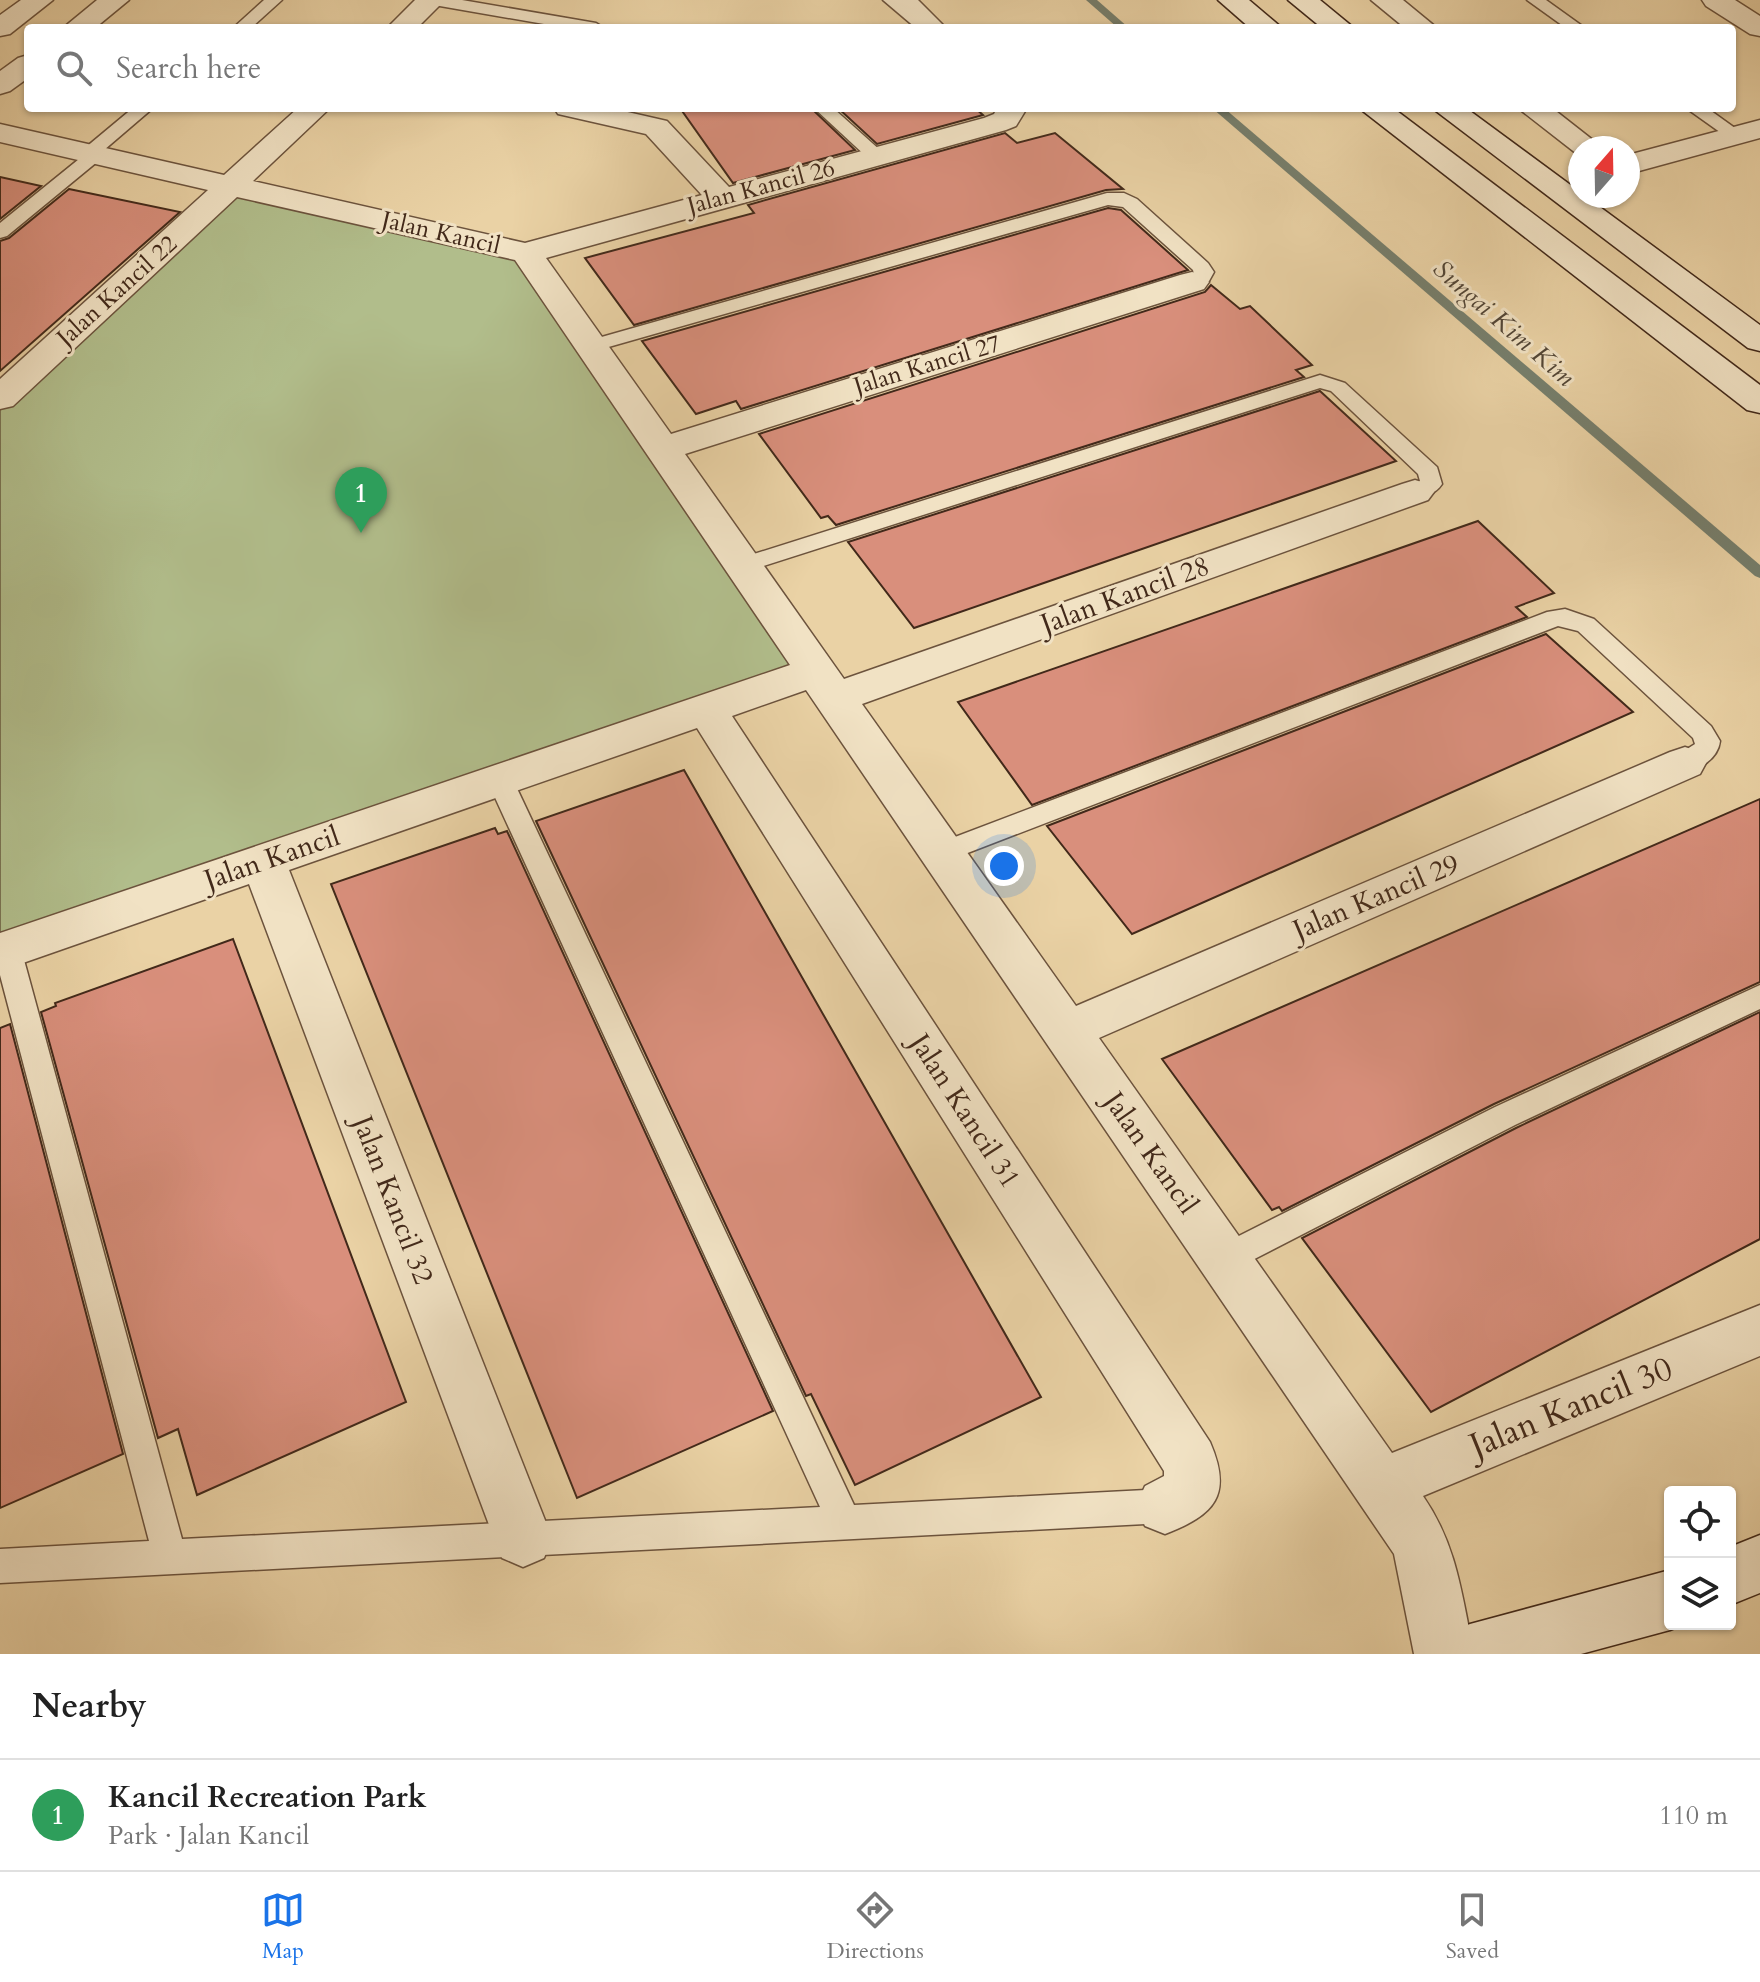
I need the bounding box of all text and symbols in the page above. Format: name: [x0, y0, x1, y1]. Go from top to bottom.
search box: [24, 24, 1736, 112]
icon: search: [52, 46, 96, 90]
text: Search here: [116, 48, 261, 89]
north arrow: [1568, 136, 1640, 208]
street label: Jalan Kancil 26: [681, 151, 839, 223]
street label: Jalan Kancil: [376, 203, 504, 263]
street label: Jalan Kancil 22: [47, 228, 184, 356]
water label: Sungai Kim Kim: [1426, 252, 1583, 395]
street label: Jalan Kancil 27: [847, 327, 1004, 404]
pin: 1: [335, 467, 387, 533]
street label: Jalan Kancil 28: [1032, 547, 1215, 645]
street label: Jalan Kancil: [195, 817, 345, 900]
street label: Jalan Kancil 29: [1283, 845, 1465, 951]
your location: [984, 846, 1024, 886]
street label: Jalan Kancil 31: [899, 1023, 1029, 1196]
street label: Jalan Kancil: [1093, 1081, 1207, 1222]
street label: Jalan Kancil 32: [342, 1107, 442, 1289]
street label: Jalan Kancil 30: [1458, 1345, 1679, 1470]
map controls: [1664, 1486, 1736, 1630]
button: locate: [1664, 1486, 1736, 1558]
button: layers: [1664, 1558, 1736, 1630]
text: Nearby: [32, 1683, 147, 1729]
text: Kancil Recreation Park: [108, 1777, 426, 1818]
text: 1: [51, 1798, 65, 1833]
text: 110 m: [1659, 1798, 1728, 1833]
text: Park · Jalan Kancil: [108, 1818, 309, 1853]
tab: Map: [261, 1888, 305, 1966]
tab: Directions: [827, 1888, 924, 1966]
tab: Saved: [1446, 1888, 1499, 1966]

